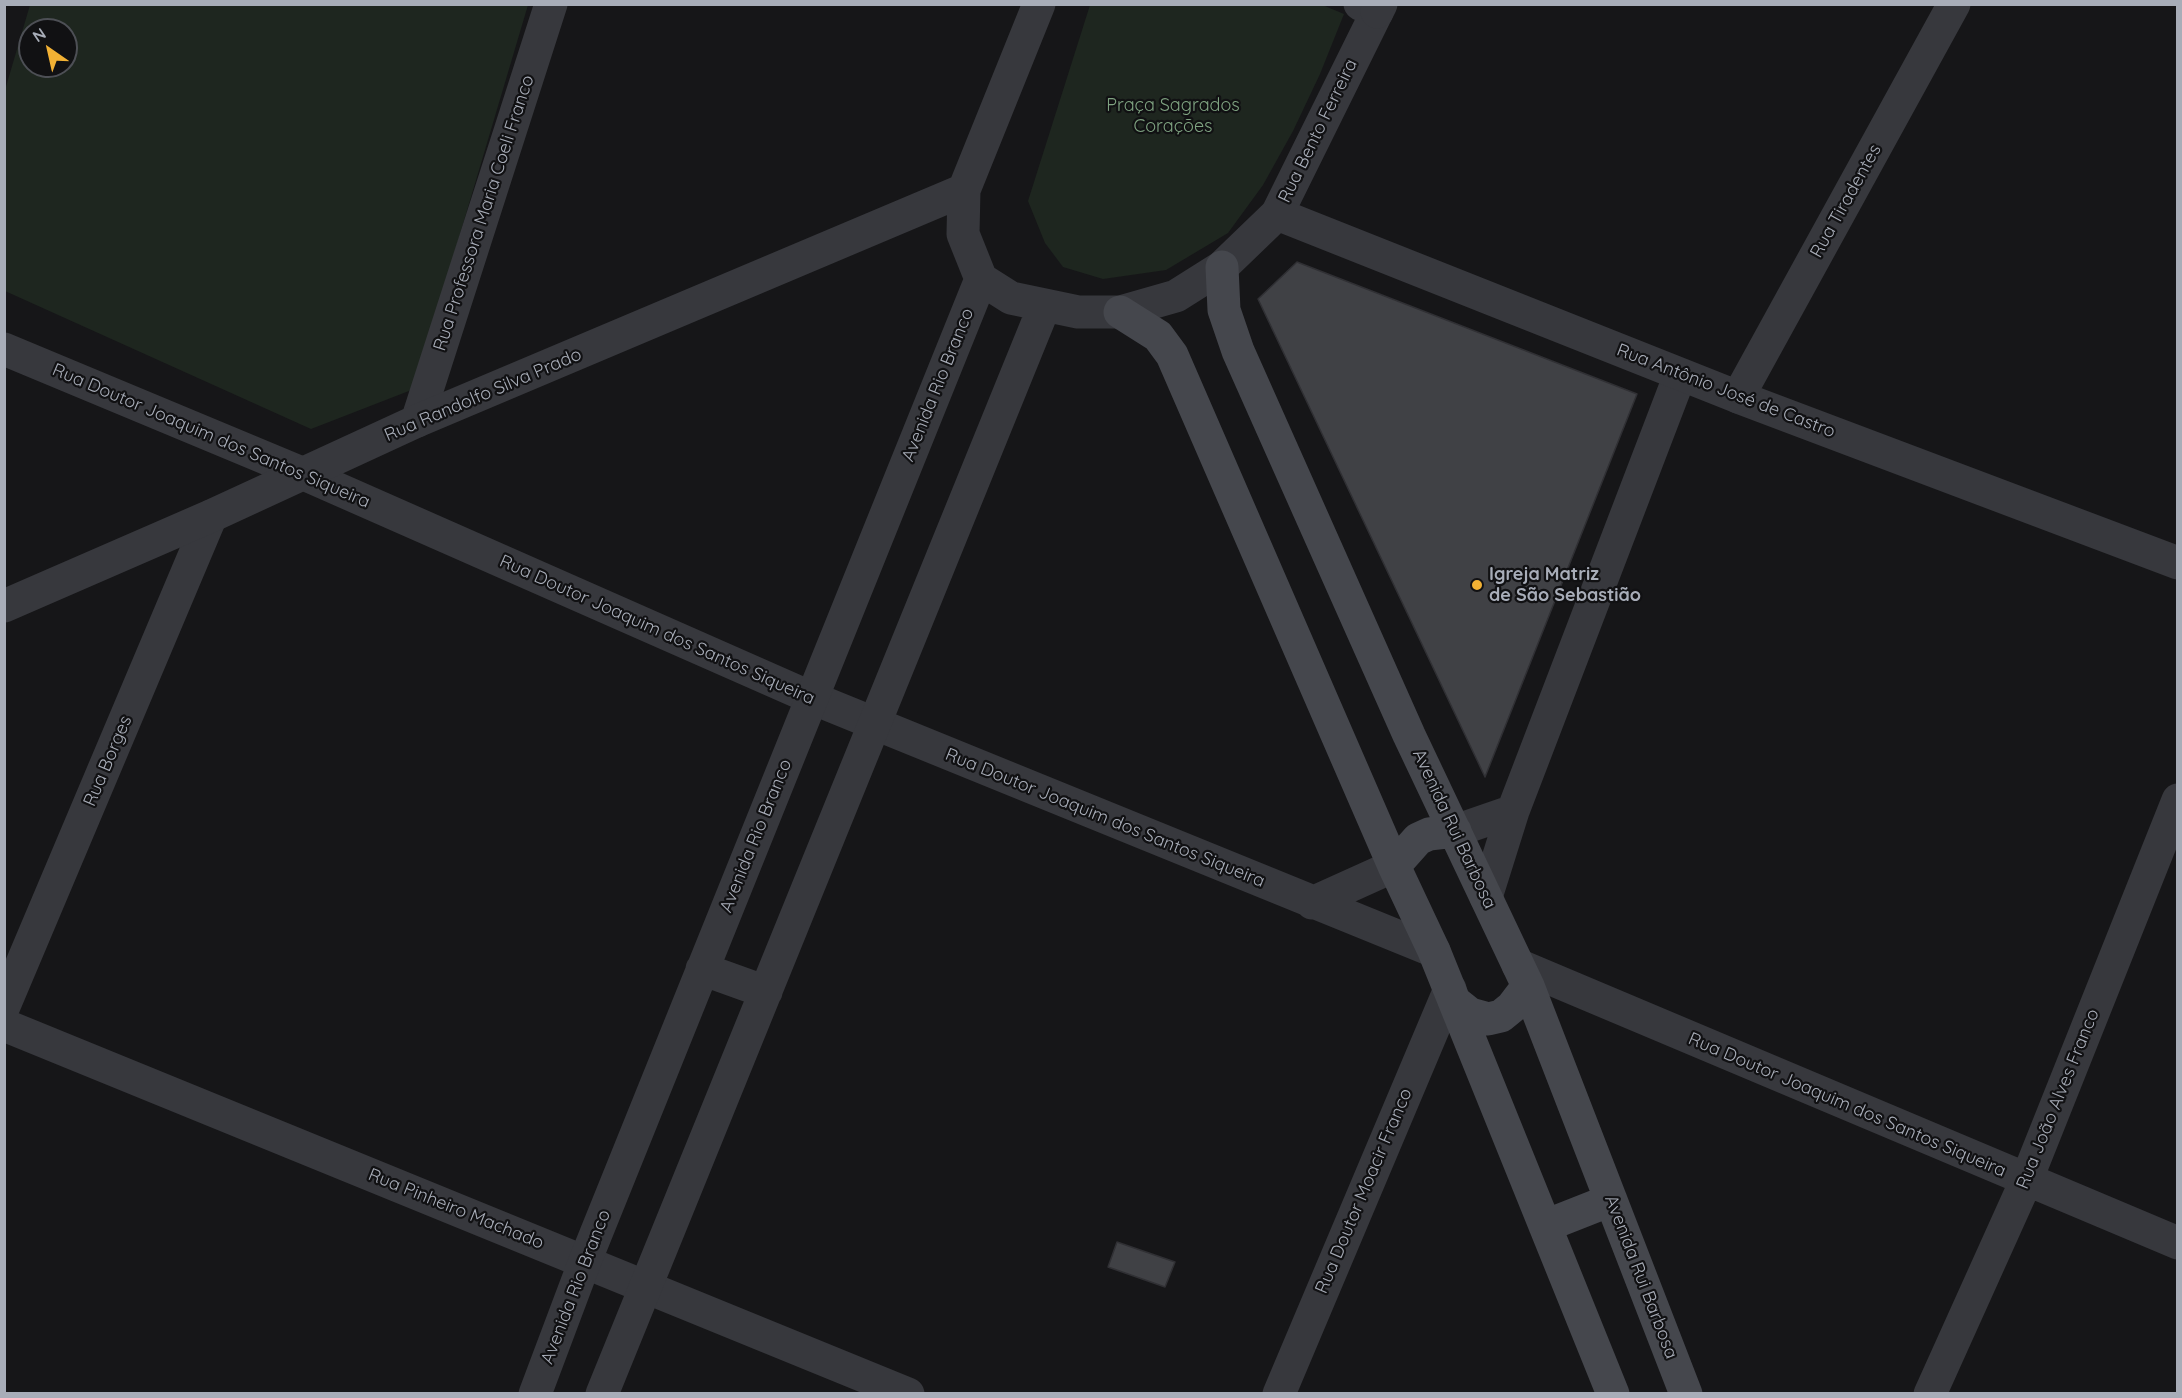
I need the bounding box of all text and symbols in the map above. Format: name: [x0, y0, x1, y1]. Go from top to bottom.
north arrow: [18, 18, 78, 78]
text: N: [29, 23, 50, 46]
street label: Rua Bento Ferreira: [1274, 56, 1362, 206]
street label: Rua Professora Maria Coeli Franco: [429, 72, 539, 354]
park label: Praça Sagrados Corações: [1106, 95, 1240, 138]
street label: Rua Tiradentes: [1806, 140, 1886, 262]
street label: Avenida Rio Branco: [897, 305, 979, 465]
street label: Rua Antônio José de Castro: [1614, 339, 1838, 443]
street label: Rua Randolfo Silva Prado: [381, 344, 585, 446]
street label: Rua Doutor Joaquim dos Santos Siqueira: [49, 359, 373, 513]
street label: Rua Doutor Joaquim dos Santos Siqueira: [496, 550, 818, 710]
place label: Igreja Matriz de São Sebastião: [1489, 564, 1641, 606]
marker: Igreja Matriz de São Sebastião: [1470, 578, 1484, 592]
street label: Rua Borges: [79, 712, 137, 810]
street label: Rua Doutor Joaquim dos Santos Siqueira: [942, 744, 1268, 892]
street label: Avenida Rui Barbosa: [1408, 746, 1500, 912]
street label: Avenida Rio Branco: [715, 756, 797, 916]
street label: Rua João Alves Franco: [2012, 1006, 2104, 1192]
street label: Rua Doutor Joaquim dos Santos Siqueira: [1685, 1028, 2009, 1182]
street label: Rua Doutor Moacir Franco: [1311, 1085, 1417, 1297]
street label: Rua Pinheiro Machado: [365, 1164, 547, 1254]
street label: Avenida Rui Barbosa: [1600, 1192, 1682, 1362]
street label: Avenida Rio Branco: [537, 1207, 615, 1367]

